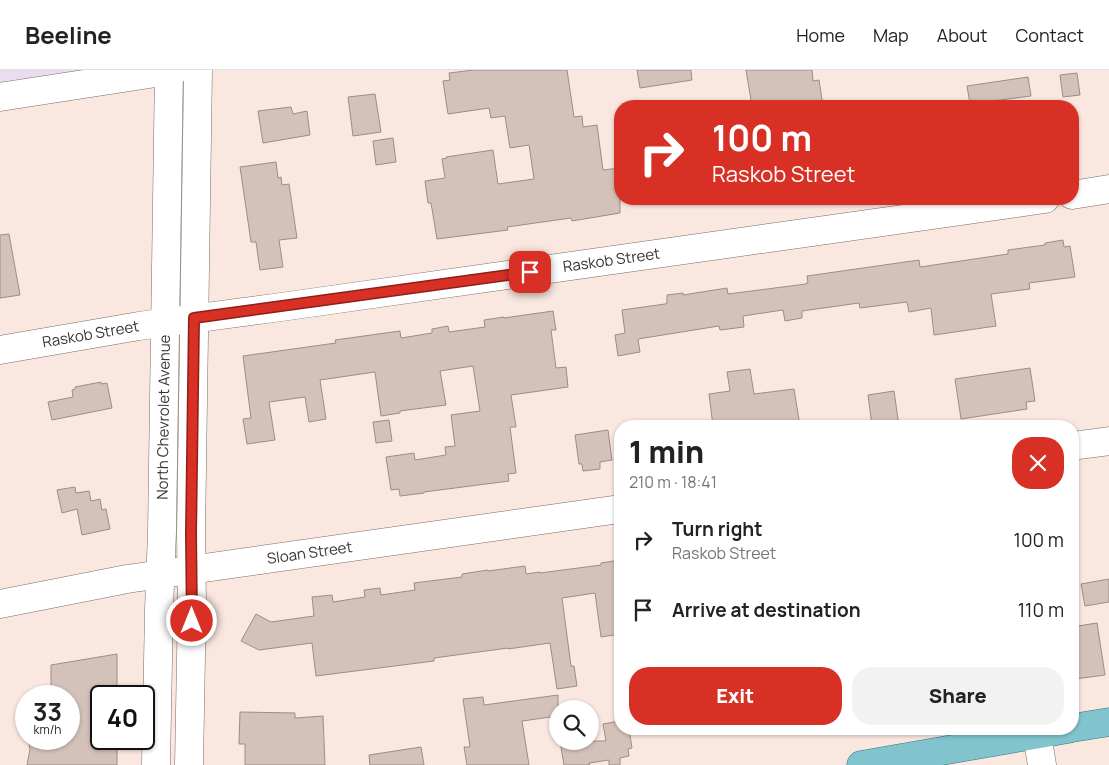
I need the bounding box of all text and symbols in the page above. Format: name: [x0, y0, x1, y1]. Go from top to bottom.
text: Beeline: [25, 18, 112, 51]
text: Home: [796, 23, 845, 47]
text: Map: [873, 23, 909, 47]
text: About: [937, 23, 987, 47]
text: Contact: [1015, 23, 1084, 47]
text: 100 m: [712, 114, 812, 162]
icon: right: [629, 120, 694, 185]
text: Raskob Street: [712, 159, 855, 189]
street label: Raskob Street: [561, 243, 661, 277]
pin: [509, 251, 551, 293]
icon: arrive: [516, 258, 544, 286]
street label: Raskob Street: [41, 315, 141, 353]
street label: North Chevrolet Avenue: [151, 334, 175, 500]
text: 1 min: [629, 431, 704, 472]
button: close: [1012, 437, 1064, 489]
text: 210 m · 18:41: [629, 471, 717, 493]
text: Turn right: [672, 516, 762, 542]
icon: right: [629, 526, 657, 554]
text: 100 m: [1013, 527, 1064, 553]
street label: Sloan Street: [266, 536, 354, 569]
text: Raskob Street: [672, 542, 776, 564]
position arrow: [165, 594, 217, 646]
icon: arrive: [629, 596, 657, 624]
text: Arrive at destination: [672, 597, 861, 623]
text: 110 m: [1018, 597, 1064, 623]
button: Exit: [629, 667, 842, 725]
button: Share: [852, 667, 1064, 725]
speed limit sign: 40: [90, 685, 155, 750]
text: 33: [33, 694, 62, 729]
map controls: [549, 700, 599, 750]
button: search: [549, 700, 599, 750]
text: km/h: [34, 721, 61, 738]

